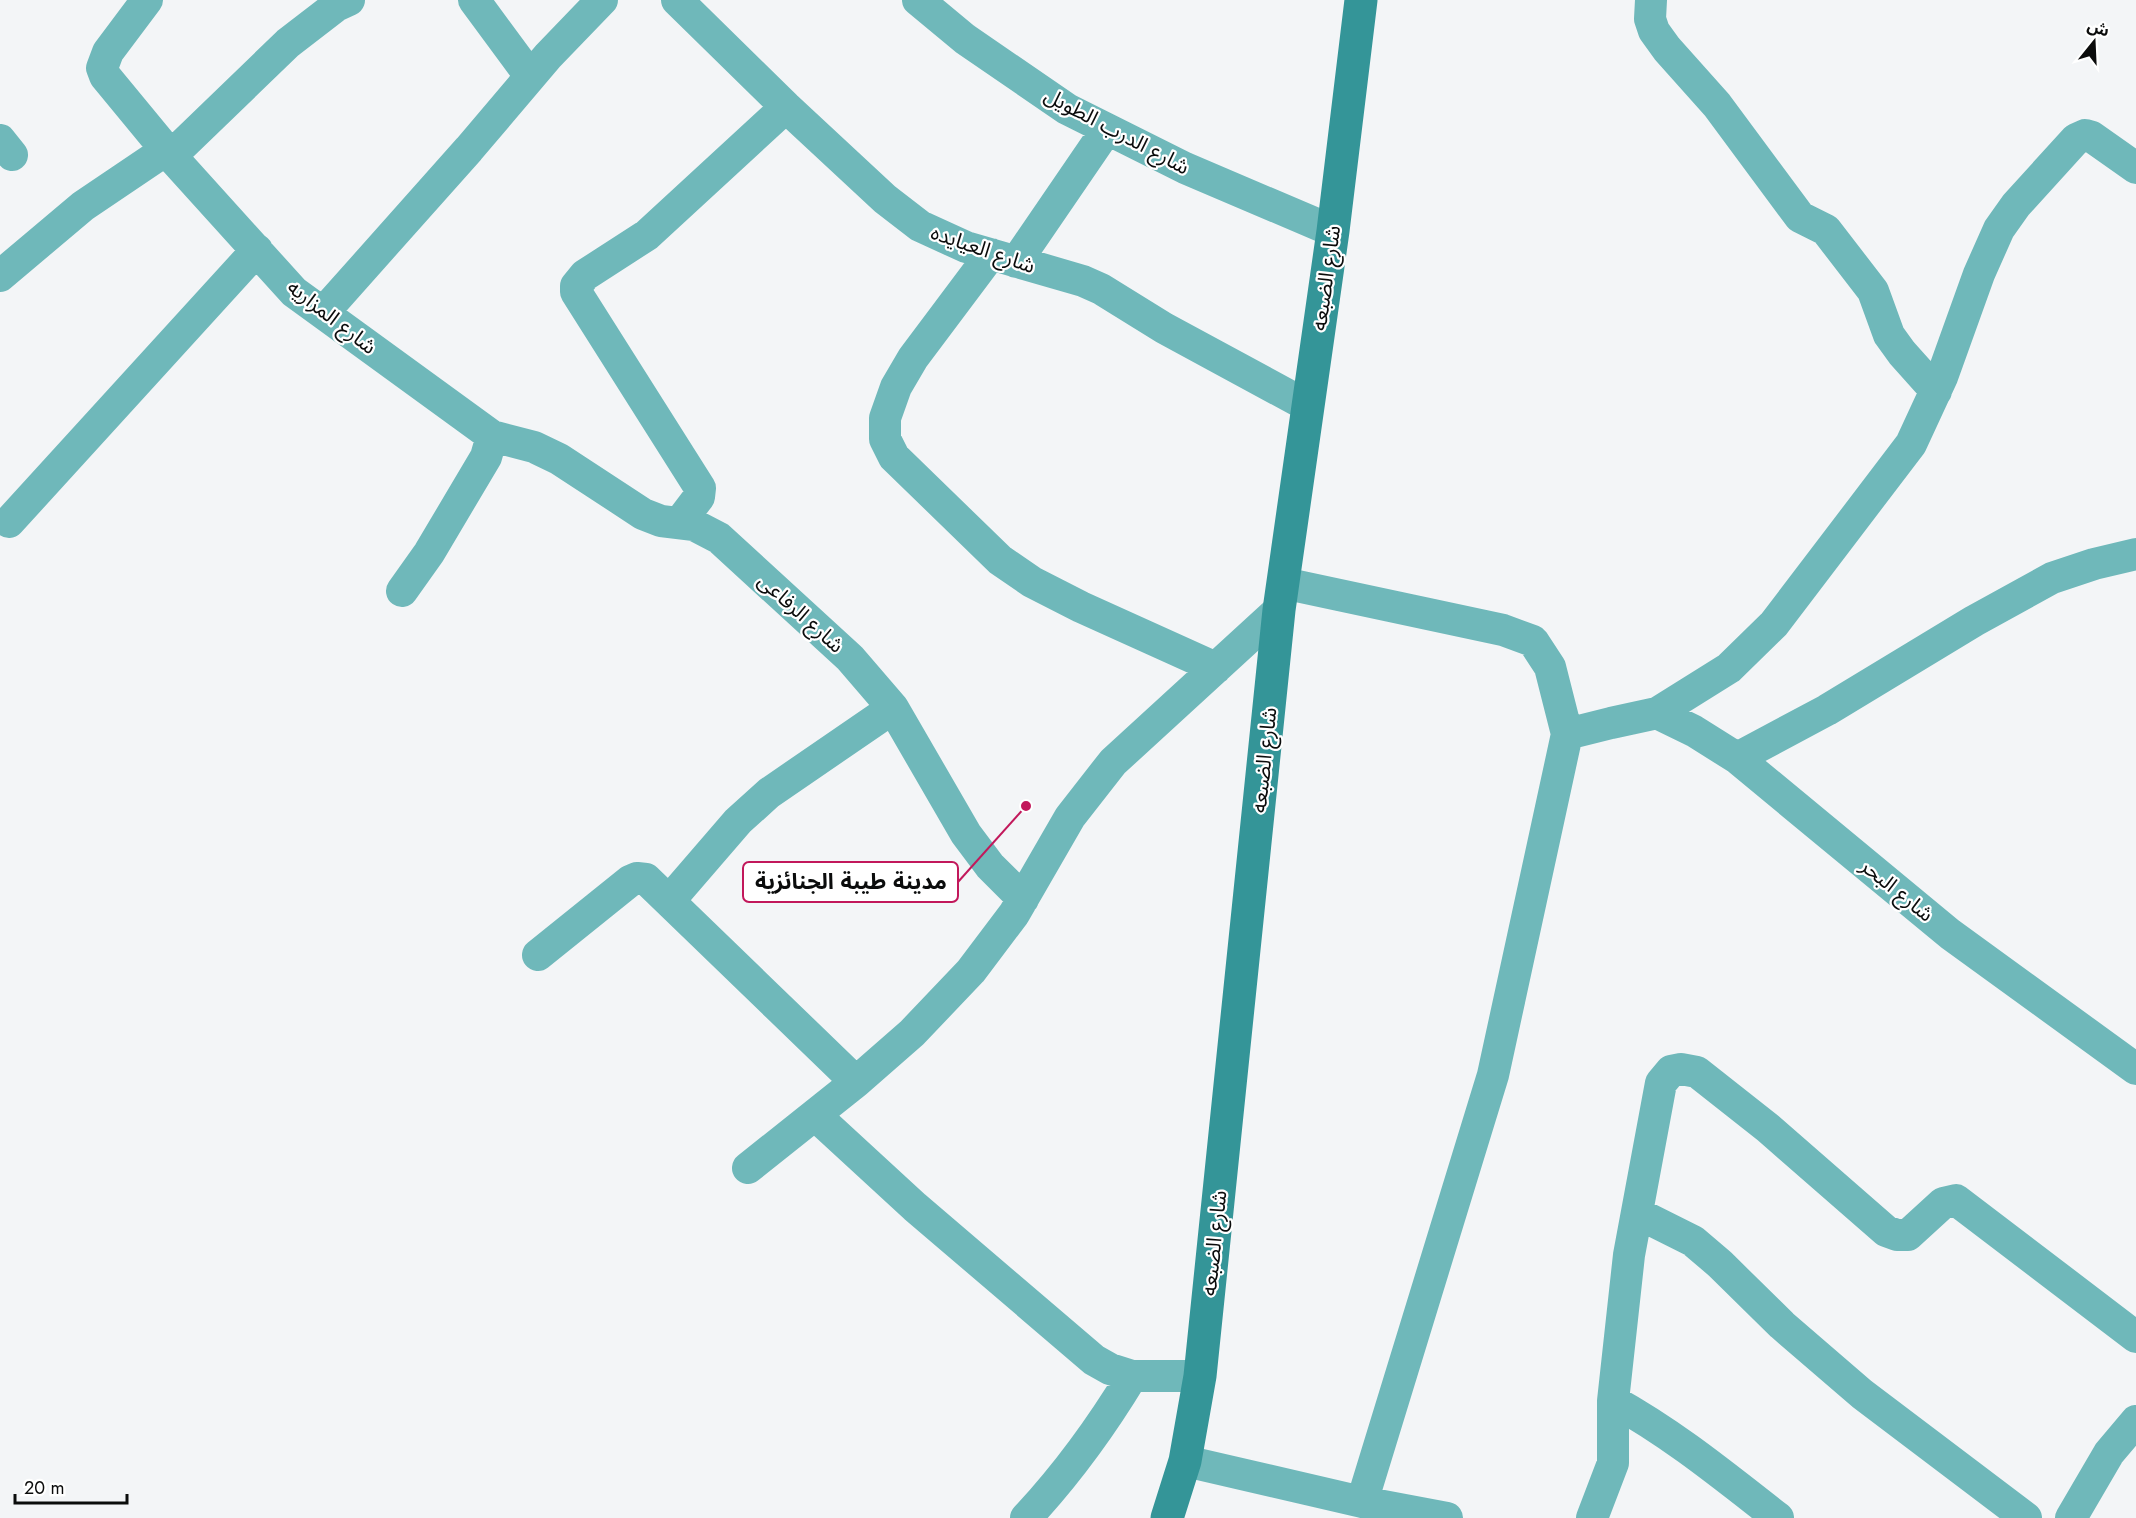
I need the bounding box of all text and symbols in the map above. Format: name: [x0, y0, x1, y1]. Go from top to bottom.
north arrow: [2064, 12, 2124, 72]
text: ش: [2085, 14, 2113, 43]
street label: شارع الدرب الطويل: [1039, 80, 1195, 182]
street label: شارع العيايده: [927, 217, 1039, 281]
street label: شارع الضبعه: [1304, 223, 1348, 333]
street label: شارع المزاريه: [281, 272, 383, 362]
street label: شارع الرفاعى: [751, 566, 851, 660]
street label: شارع الضبعه: [1244, 706, 1284, 814]
street label: شارع البحر: [1853, 850, 1940, 929]
callout: مدينة طيبة الجنائزية: [743, 862, 958, 902]
text: مدينة طيبة الجنائزية: [755, 865, 947, 897]
street label: شارع الضبعه: [1194, 1189, 1234, 1297]
scale bar: [15, 1467, 128, 1505]
text: 20 m: [24, 1475, 64, 1501]

